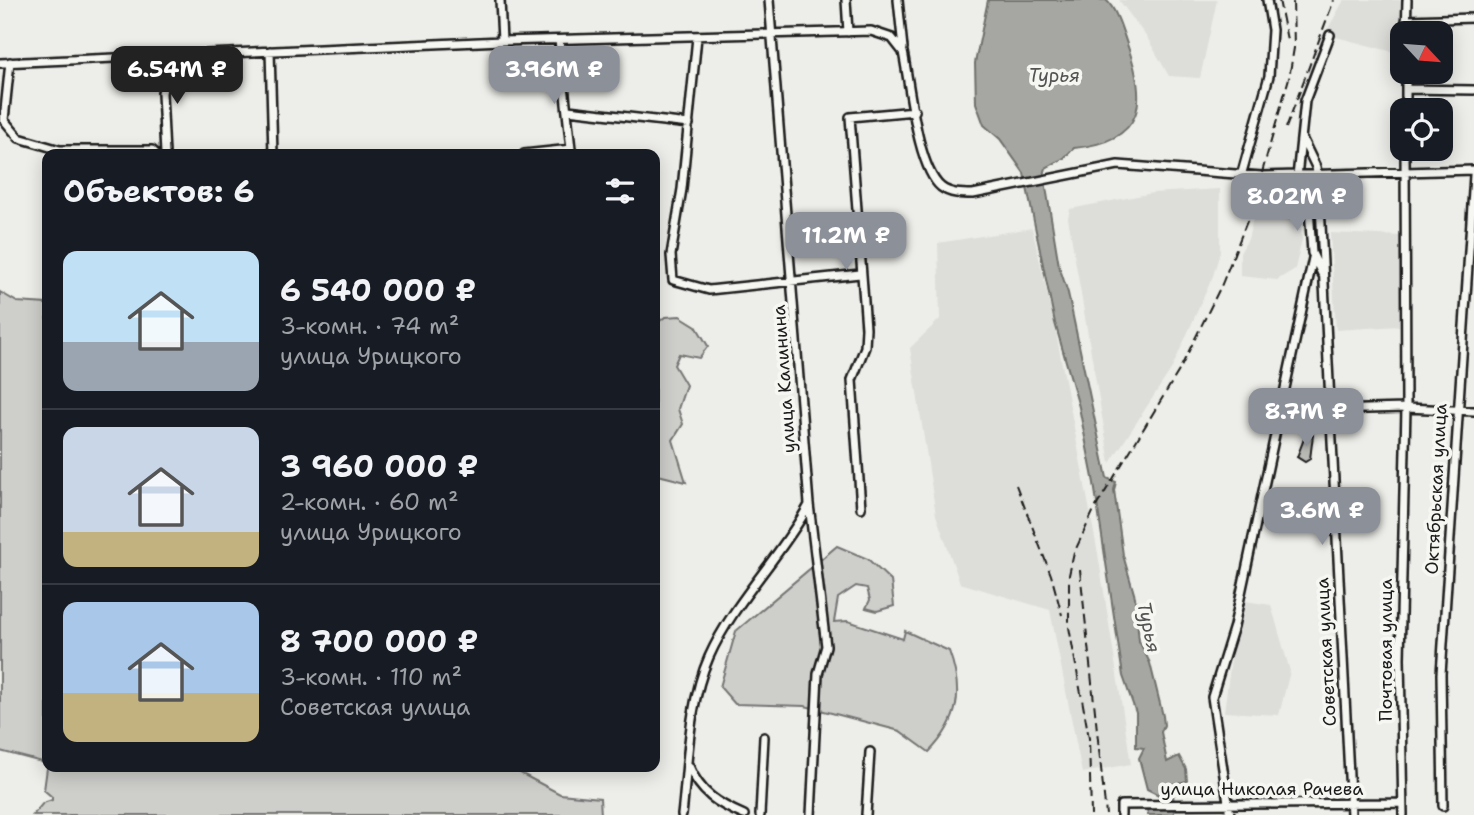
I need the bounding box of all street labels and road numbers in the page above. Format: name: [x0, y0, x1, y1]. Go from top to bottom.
street label: улица Калинина: [767, 304, 801, 454]
street label: Октябрьская улица: [1420, 403, 1452, 575]
street label: Советская улица: [1310, 577, 1342, 727]
street label: Почтовая улица: [1374, 579, 1398, 721]
street label: улица Николая Рачева: [1161, 777, 1363, 801]

